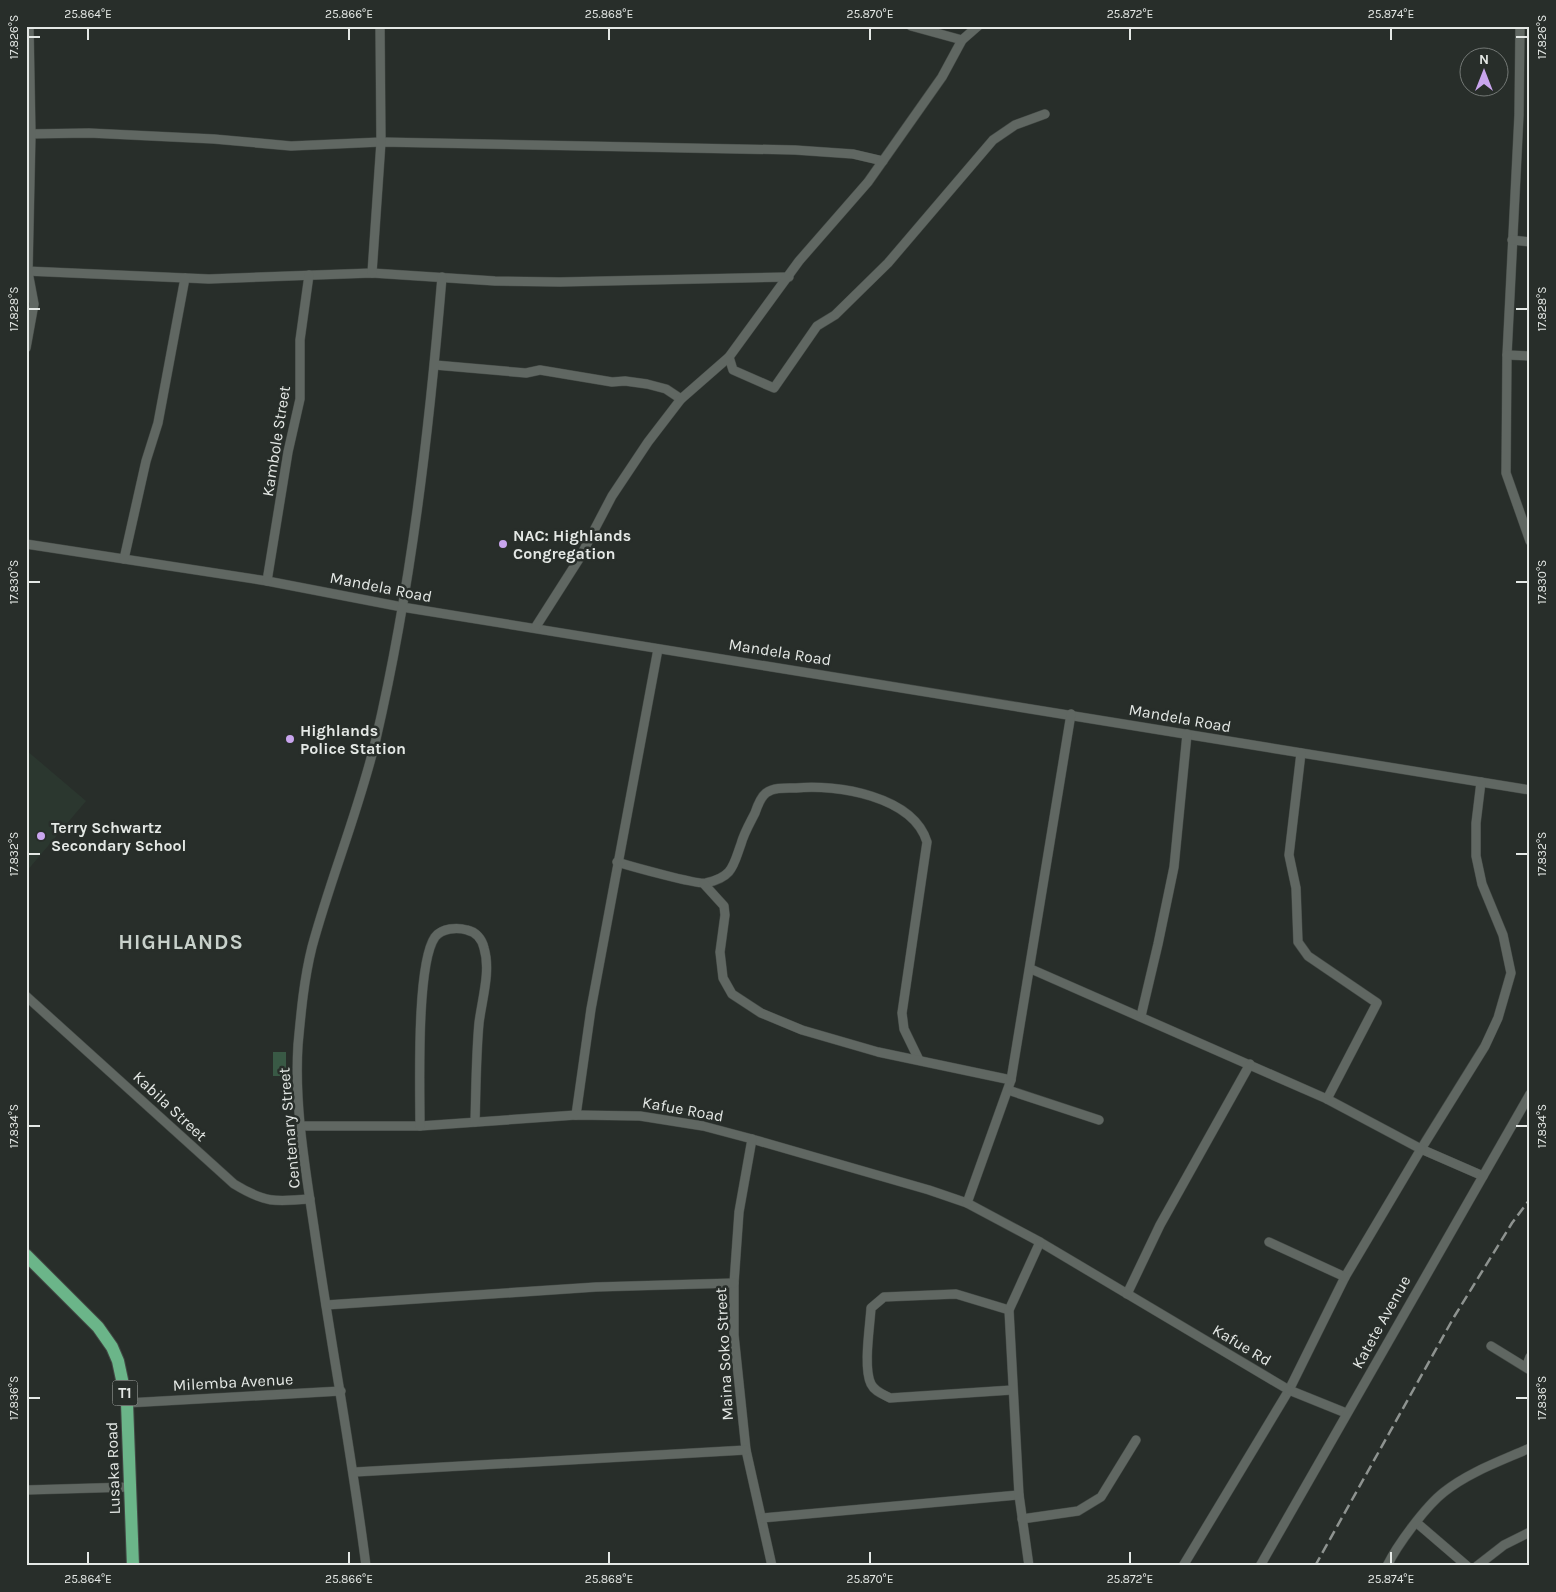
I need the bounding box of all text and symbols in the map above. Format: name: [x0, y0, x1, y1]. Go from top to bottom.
text: 25.864°E: [64, 7, 112, 21]
text: 25.866°E: [325, 7, 373, 21]
text: 25.868°E: [585, 7, 633, 21]
text: 25.870°E: [847, 7, 893, 21]
text: 25.872°E: [1107, 7, 1153, 21]
text: 25.874°E: [1368, 7, 1414, 21]
text: 17.826°S: [7, 15, 21, 59]
text: 17.826°S: [1535, 15, 1549, 59]
north arrow: [1458, 48, 1508, 98]
text: N: [1479, 51, 1489, 68]
text: 17.828°S: [7, 287, 21, 331]
text: 17.828°S: [1535, 287, 1549, 331]
street label: Kambole Street: [258, 384, 294, 498]
place label: NAC: Highlands Congregation: [513, 526, 631, 563]
marker: NAC: Highlands Congregation: [497, 538, 509, 550]
text: 17.830°S: [7, 560, 21, 604]
text: 17.830°S: [1535, 560, 1549, 604]
street label: Mandela Road: [328, 568, 434, 606]
street label: Mandela Road: [727, 635, 833, 669]
street label: Mandela Road: [1127, 700, 1233, 736]
place label: Highlands Police Station: [300, 721, 406, 758]
marker: Highlands Police Station: [284, 733, 296, 745]
place label: Terry Schwartz Secondary School: [51, 818, 186, 855]
marker: Terry Schwartz Secondary School: [35, 830, 47, 842]
text: 17.832°S: [7, 832, 21, 876]
text: 17.832°S: [1535, 832, 1549, 876]
district label: HIGHLANDS: [118, 930, 244, 954]
street label: Kabila Street: [129, 1067, 211, 1145]
street label: Centenary Street: [274, 1067, 304, 1189]
street label: Kafue Road: [641, 1092, 725, 1126]
text: 17.834°S: [7, 1104, 21, 1148]
text: 17.834°S: [1535, 1104, 1549, 1148]
street label: Katete Avenue: [1348, 1272, 1414, 1372]
street label: Maina Soko Street: [711, 1287, 737, 1421]
street label: Kafue Rd: [1209, 1320, 1275, 1370]
street label: Milemba Avenue: [172, 1369, 294, 1395]
text: 17.836°S: [7, 1376, 21, 1420]
text: 17.836°S: [1535, 1376, 1549, 1420]
road number: T1: [112, 1380, 138, 1406]
street label: Lusaka Road: [102, 1421, 124, 1515]
text: 25.864°E: [64, 1572, 112, 1586]
text: 25.866°E: [325, 1572, 373, 1586]
text: 25.868°E: [585, 1572, 633, 1586]
text: 25.870°E: [847, 1572, 893, 1586]
text: 25.872°E: [1107, 1572, 1153, 1586]
text: 25.874°E: [1368, 1572, 1414, 1586]

